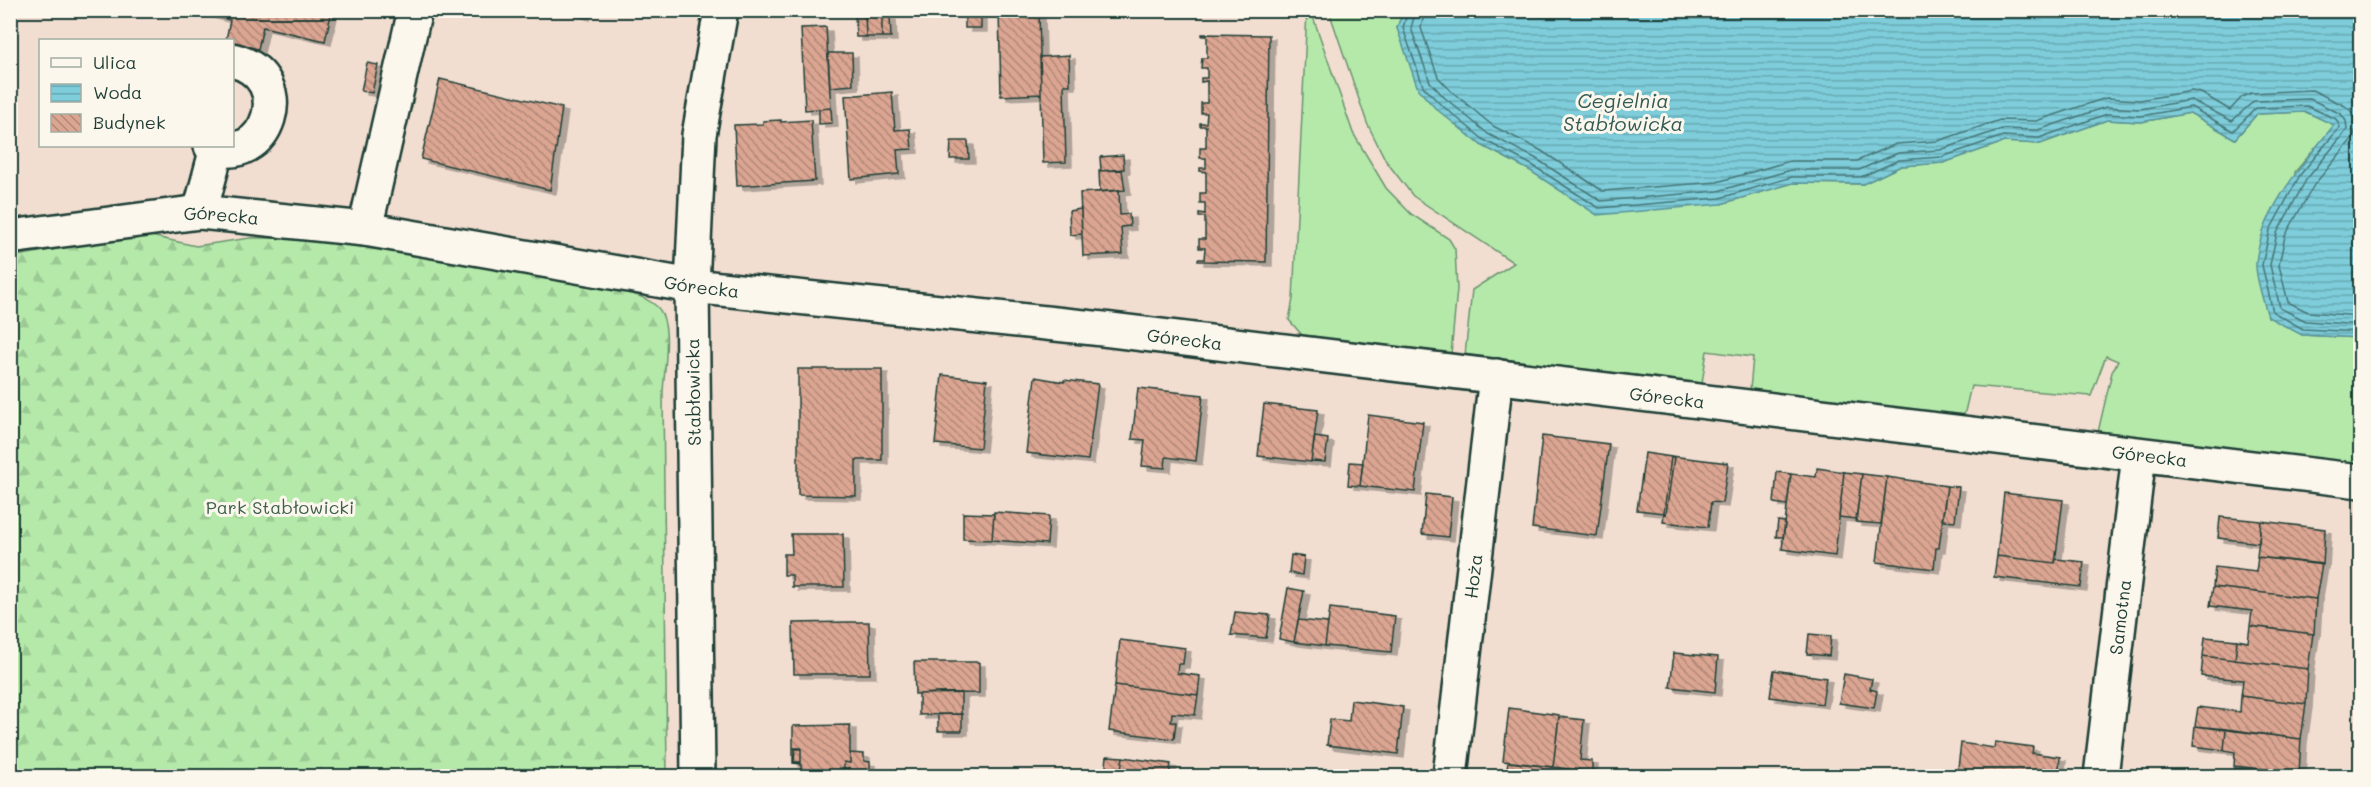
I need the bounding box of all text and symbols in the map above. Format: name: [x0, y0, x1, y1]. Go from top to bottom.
legend: [39, 39, 234, 147]
text: Ulica: [93, 50, 137, 74]
text: Woda: [93, 80, 142, 104]
water label: Cegielnia Stabłowicka: [1563, 87, 1683, 136]
text: Budynek: [93, 110, 166, 134]
street label: Górecka: [182, 200, 260, 230]
street label: Górecka: [662, 269, 740, 303]
street label: Górecka: [1146, 322, 1224, 355]
street label: Stabłowicka: [680, 338, 706, 446]
street label: Górecka: [1628, 381, 1706, 414]
street label: Górecka: [2111, 439, 2189, 472]
park label: Park Stabłowicki: [206, 495, 354, 519]
street label: Hoża: [1458, 553, 1487, 600]
street label: Samotna: [2103, 578, 2136, 656]

